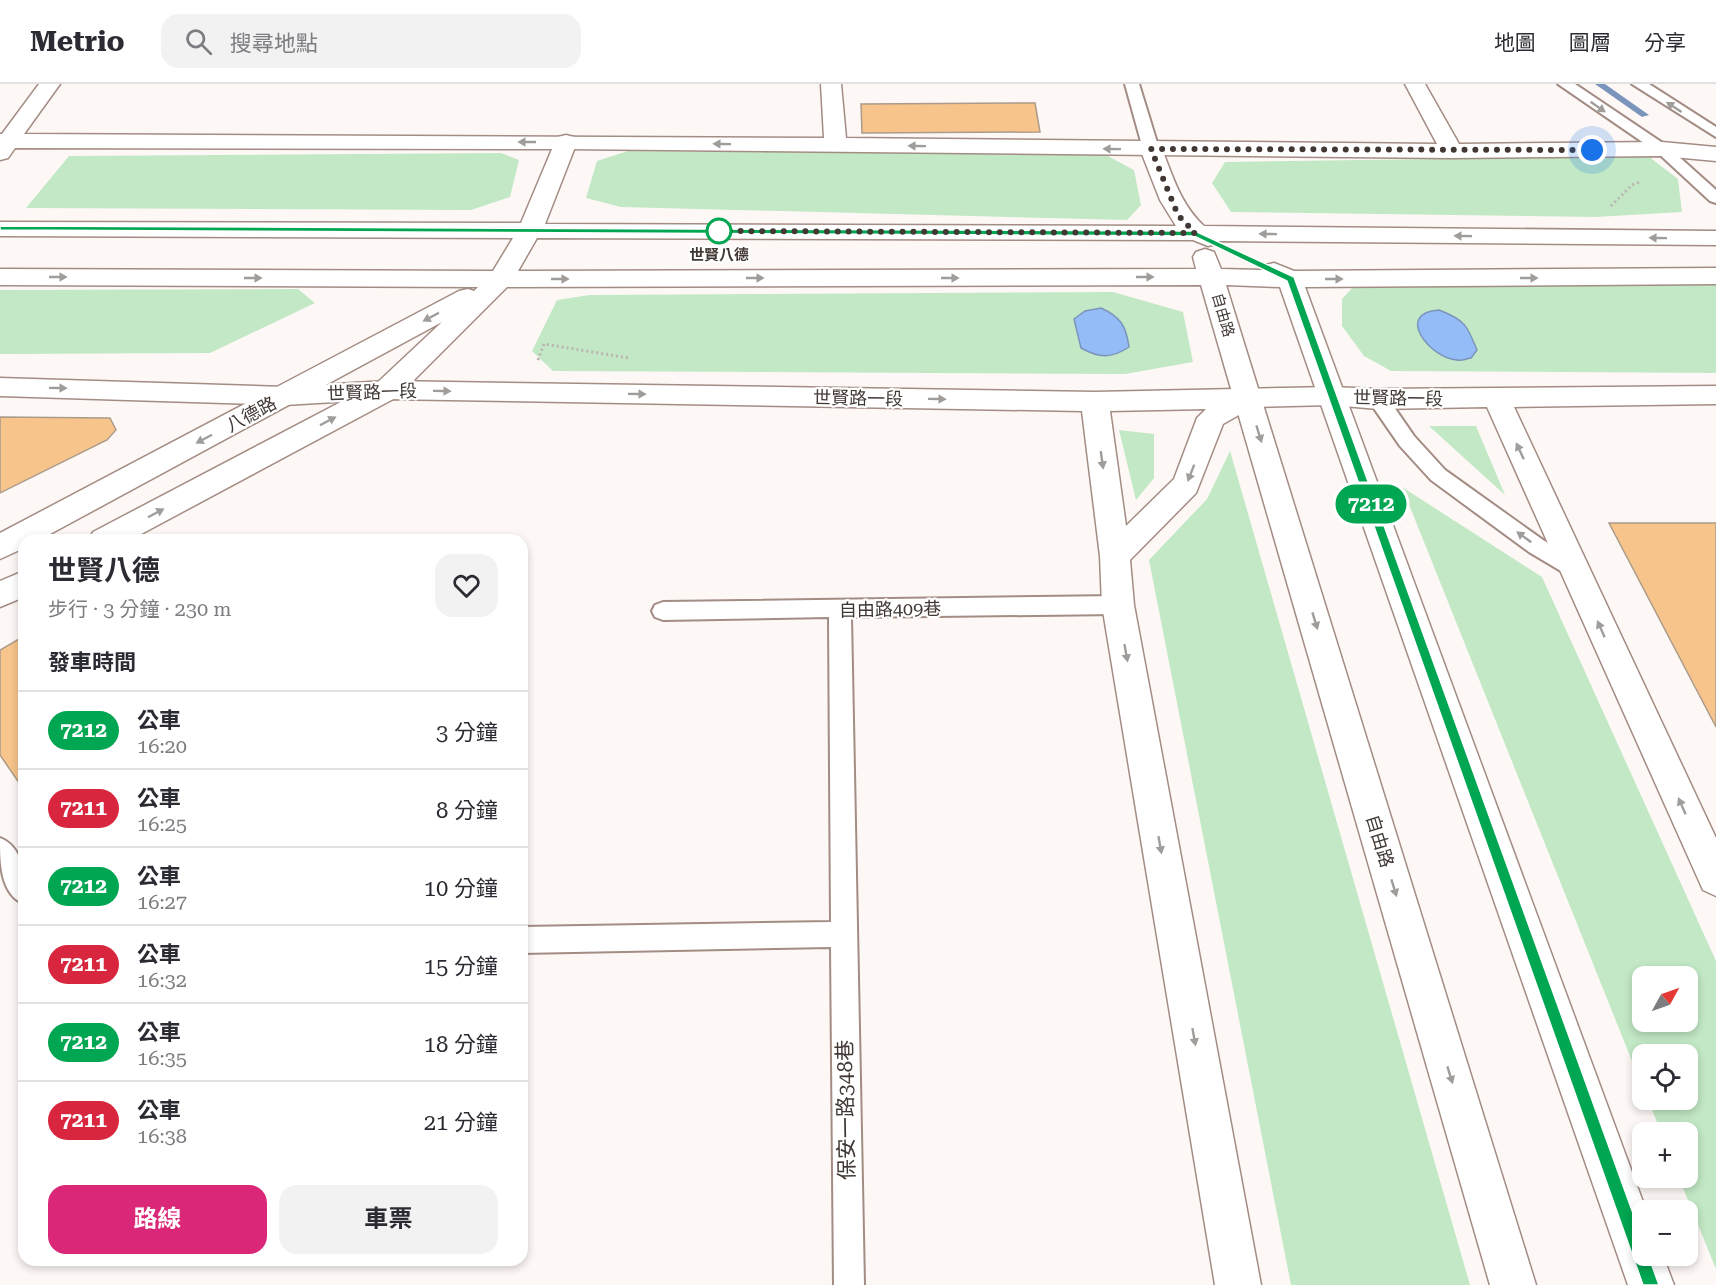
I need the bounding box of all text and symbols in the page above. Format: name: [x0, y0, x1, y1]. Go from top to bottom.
search box: [161, 14, 581, 68]
text: Metrio: [30, 25, 125, 58]
icon: search: [182, 25, 215, 58]
text: 搜尋地點: [230, 31, 318, 56]
text: 地圖: [1494, 31, 1536, 55]
text: 圖層: [1569, 31, 1611, 55]
text: 分享: [1644, 31, 1686, 55]
one-way arrow: [1590, 101, 1606, 112]
one-way arrow: [1666, 102, 1682, 113]
your location: [1577, 135, 1607, 165]
one-way arrow: [517, 137, 536, 147]
one-way arrow: [712, 139, 731, 149]
one-way arrow: [907, 141, 926, 151]
one-way arrow: [1102, 144, 1121, 154]
marker: 世賢八德: [706, 218, 732, 244]
one-way arrow: [1258, 229, 1277, 239]
one-way arrow: [1453, 231, 1472, 241]
one-way arrow: [1648, 233, 1667, 243]
place label: 世賢八德: [689, 246, 749, 264]
one-way arrow: [49, 272, 68, 282]
one-way arrow: [1135, 272, 1154, 282]
one-way arrow: [244, 273, 263, 283]
one-way arrow: [745, 273, 764, 283]
one-way arrow: [940, 273, 959, 283]
one-way arrow: [1519, 273, 1538, 282]
one-way arrow: [550, 274, 569, 284]
one-way arrow: [1324, 274, 1343, 284]
street label: 自由路: [1208, 291, 1238, 339]
one-way arrow: [422, 312, 439, 322]
street label: 世賢路一段: [327, 380, 417, 404]
one-way arrow: [49, 383, 68, 393]
one-way arrow: [433, 386, 452, 396]
street label: 世賢路一段: [813, 387, 903, 409]
street label: 世賢路一段: [1353, 387, 1443, 409]
one-way arrow: [628, 389, 647, 399]
street label: 八德路: [222, 392, 280, 436]
one-way arrow: [928, 394, 947, 404]
one-way arrow: [320, 416, 337, 426]
one-way arrow: [1255, 425, 1264, 443]
one-way arrow: [195, 434, 212, 444]
one-way arrow: [1515, 443, 1524, 460]
one-way arrow: [1098, 450, 1107, 469]
one-way arrow: [1185, 464, 1195, 482]
line badge: 7212: [1329, 484, 1413, 524]
text: 7212: [1347, 492, 1395, 516]
one-way arrow: [148, 508, 165, 518]
one-way arrow: [1516, 531, 1532, 543]
text: 世賢八德: [48, 554, 160, 587]
button: heart: [435, 554, 498, 617]
text: 步行 · 3 分鐘 · 230 m: [48, 597, 232, 621]
street label: 自由路409巷: [839, 598, 941, 620]
one-way arrow: [1311, 612, 1320, 630]
one-way arrow: [1596, 619, 1606, 637]
one-way arrow: [1122, 644, 1131, 663]
text: 發車時間: [48, 650, 136, 675]
text: 公車: [137, 708, 181, 733]
text: 7212: [60, 718, 107, 742]
text: 3 分鐘: [436, 720, 498, 745]
text: 16:20: [137, 734, 187, 758]
text: 公車: [137, 786, 181, 811]
text: 7211: [60, 796, 107, 820]
one-way arrow: [1677, 797, 1686, 815]
text: 8 分鐘: [436, 798, 498, 823]
text: 16:25: [137, 812, 187, 836]
street label: 自由路: [1362, 812, 1398, 870]
one-way arrow: [1156, 836, 1165, 855]
text: 公車: [137, 864, 181, 889]
text: 7212: [60, 874, 107, 898]
text: 10 分鐘: [424, 876, 498, 901]
one-way arrow: [1390, 879, 1399, 897]
text: 16:27: [137, 890, 187, 914]
text: 公車: [137, 942, 181, 967]
text: 7211: [60, 952, 107, 976]
text: 15 分鐘: [424, 954, 498, 979]
north arrow: [1632, 966, 1698, 1032]
map controls: [1632, 966, 1698, 1266]
text: 16:32: [137, 968, 187, 992]
text: 公車: [137, 1020, 181, 1045]
one-way arrow: [1190, 1028, 1199, 1047]
text: 7212: [60, 1030, 107, 1054]
text: 18 分鐘: [424, 1032, 498, 1057]
street label: 保安一路348巷: [833, 1040, 859, 1180]
button: locate: [1632, 1044, 1698, 1110]
text: 16:35: [137, 1046, 187, 1070]
one-way arrow: [1446, 1066, 1455, 1084]
text: 公車: [137, 1098, 181, 1123]
text: 7211: [60, 1108, 107, 1132]
text: 21 分鐘: [424, 1110, 498, 1135]
button: +: [1632, 1122, 1698, 1188]
text: 16:38: [137, 1124, 187, 1148]
button: 路線: [48, 1185, 267, 1254]
button: 車票: [279, 1185, 498, 1254]
button: −: [1632, 1200, 1698, 1266]

